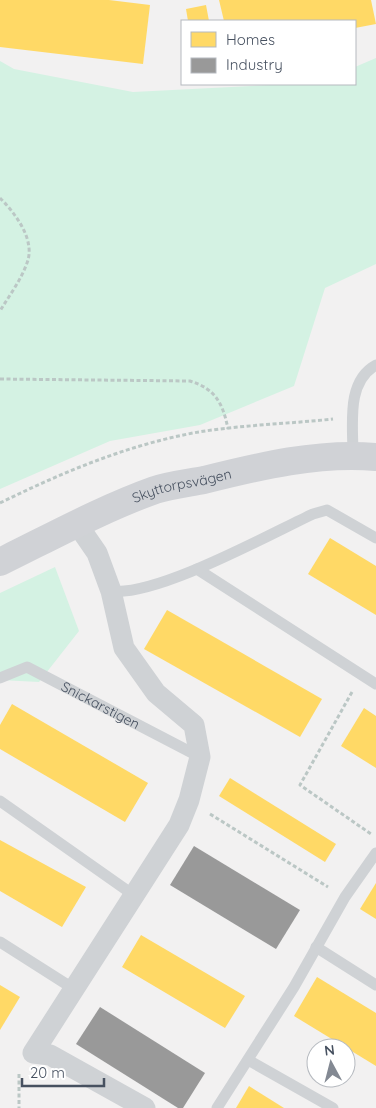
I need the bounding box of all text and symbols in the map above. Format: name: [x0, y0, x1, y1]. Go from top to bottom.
legend: [181, 20, 356, 85]
text: Homes: [226, 30, 275, 49]
text: Industry: [226, 55, 283, 74]
street label: Skyttorpsvägen: [129, 465, 233, 507]
street label: Snickarstigen: [58, 677, 143, 733]
north arrow: [306, 1038, 356, 1088]
text: N: [323, 1041, 336, 1060]
scale bar: [22, 1056, 105, 1088]
text: 20 m: [30, 1063, 65, 1082]

